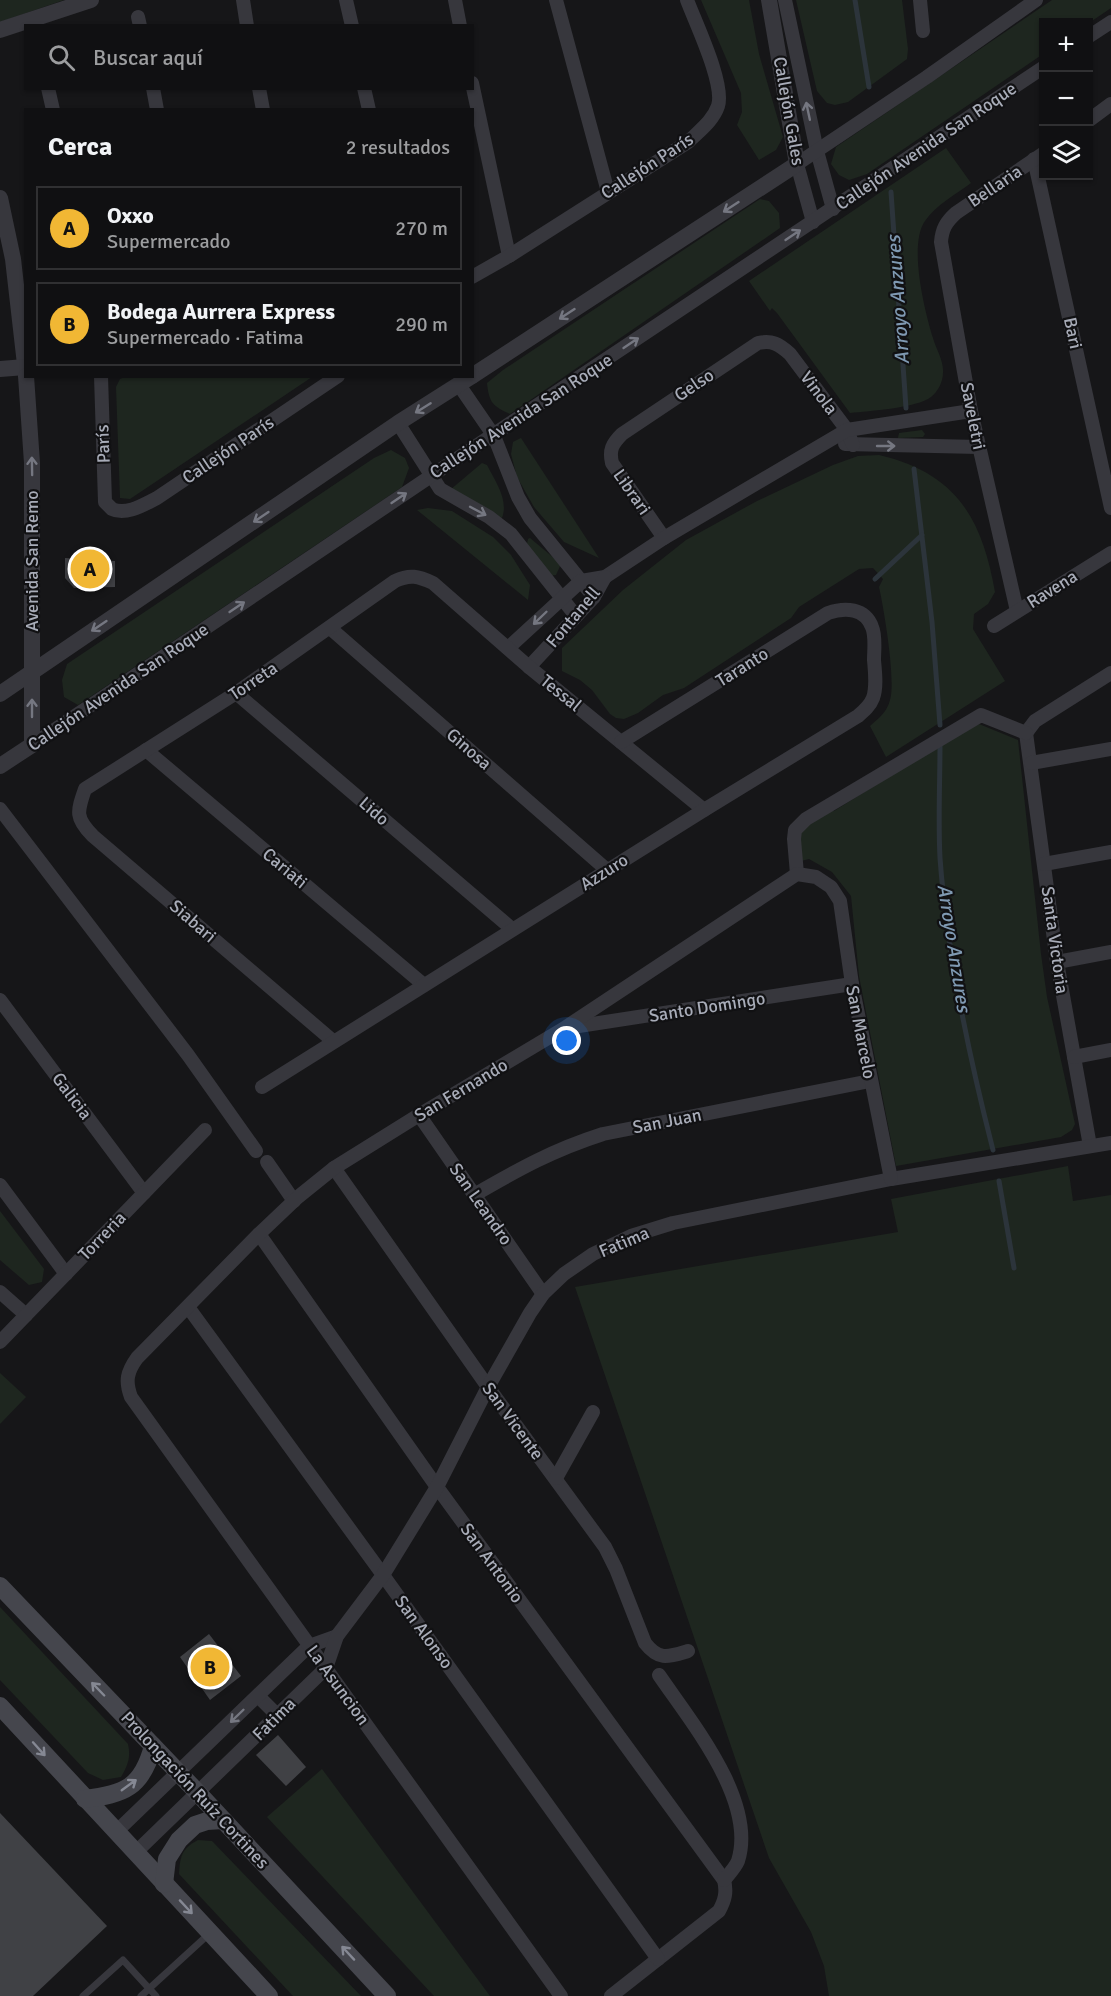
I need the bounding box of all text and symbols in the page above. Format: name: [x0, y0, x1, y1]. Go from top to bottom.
map controls: [1039, 18, 1093, 180]
button: +: [1039, 18, 1093, 72]
search box: [24, 24, 474, 90]
icon: search: [45, 41, 78, 74]
text: Buscar aquí: [93, 44, 203, 71]
street label: Callejón Gales: [769, 55, 809, 167]
button: −: [1039, 72, 1093, 126]
street label: Callejón Avenida San Roque: [831, 77, 1021, 215]
one-way arrow: [802, 102, 814, 121]
button: layers: [1039, 126, 1093, 180]
street label: Callejón París: [597, 128, 697, 204]
text: Cerca: [48, 131, 112, 163]
text: 2 resultados: [346, 135, 450, 160]
street label: Bellaria: [964, 160, 1026, 212]
one-way arrow: [722, 201, 739, 214]
text: Oxxo: [107, 202, 154, 229]
text: A: [63, 216, 76, 241]
text: 270 m: [395, 216, 448, 241]
text: Supermercado: [107, 229, 230, 254]
one-way arrow: [784, 229, 801, 241]
water label: Arroyo Anzures: [881, 232, 915, 365]
text: Bodega Aurrera Express: [107, 298, 335, 325]
one-way arrow: [560, 308, 576, 320]
text: B: [63, 312, 76, 337]
text: 290 m: [395, 312, 448, 337]
street label: Bari: [1059, 315, 1087, 351]
text: Supermercado · Fatima: [107, 325, 304, 350]
one-way arrow: [622, 337, 639, 349]
street label: Callejón Avenida San Roque: [426, 349, 616, 483]
street label: Gelso: [670, 364, 718, 406]
street label: Vinola: [796, 367, 842, 419]
street label: Saveletri: [956, 381, 990, 451]
one-way arrow: [415, 402, 431, 414]
street label: Callejón París: [178, 411, 278, 489]
street label: París: [91, 424, 115, 464]
one-way arrow: [876, 440, 896, 451]
one-way arrow: [26, 457, 38, 477]
street label: Librari: [608, 465, 656, 519]
street label: Avenida San Remo: [21, 490, 43, 632]
one-way arrow: [390, 491, 407, 504]
one-way arrow: [469, 505, 486, 517]
one-way arrow: [253, 511, 269, 523]
pin: A: [70, 546, 110, 592]
street label: Ravena: [1023, 565, 1081, 613]
street label: Fontanell: [541, 582, 605, 652]
one-way arrow: [228, 600, 245, 612]
one-way arrow: [532, 611, 547, 625]
street label: Callejón Avenida San Roque: [23, 618, 213, 756]
one-way arrow: [92, 620, 108, 632]
street label: Taranto: [712, 642, 772, 692]
street label: Torreta: [224, 657, 282, 705]
street label: Tessal: [536, 670, 586, 716]
one-way arrow: [26, 699, 38, 719]
street label: Ginosa: [442, 723, 496, 775]
street label: Lido: [354, 792, 394, 830]
street label: Cariati: [258, 843, 312, 893]
street label: Azzuro: [576, 849, 632, 895]
water label: Arroyo Anzures: [932, 882, 977, 1016]
street label: Santa Victoria: [1037, 885, 1073, 995]
street label: Siabari: [165, 895, 221, 947]
street label: San Marcelo: [841, 983, 881, 1081]
street label: Santo Domingo: [647, 987, 767, 1027]
your location: [552, 1026, 581, 1055]
street label: San Fernando: [410, 1054, 512, 1126]
street label: Galicia: [47, 1068, 97, 1124]
street label: San Juan: [631, 1104, 703, 1138]
street label: San Leandro: [445, 1159, 517, 1249]
street label: Torreria: [73, 1207, 131, 1265]
street label: Fatima: [596, 1222, 652, 1262]
street label: San Vicente: [478, 1378, 548, 1464]
street label: San Antonio: [456, 1519, 528, 1607]
street label: San Alonso: [390, 1591, 458, 1673]
street label: La Asuncion: [302, 1641, 374, 1729]
pin: B: [190, 1644, 230, 1690]
one-way arrow: [92, 1682, 106, 1697]
street label: Fatima: [248, 1693, 300, 1745]
street label: Prolongación Ruíz Cortines: [116, 1707, 274, 1873]
one-way arrow: [230, 1708, 245, 1723]
one-way arrow: [32, 1741, 46, 1756]
one-way arrow: [121, 1779, 137, 1791]
one-way arrow: [179, 1900, 193, 1915]
one-way arrow: [341, 1946, 355, 1961]

